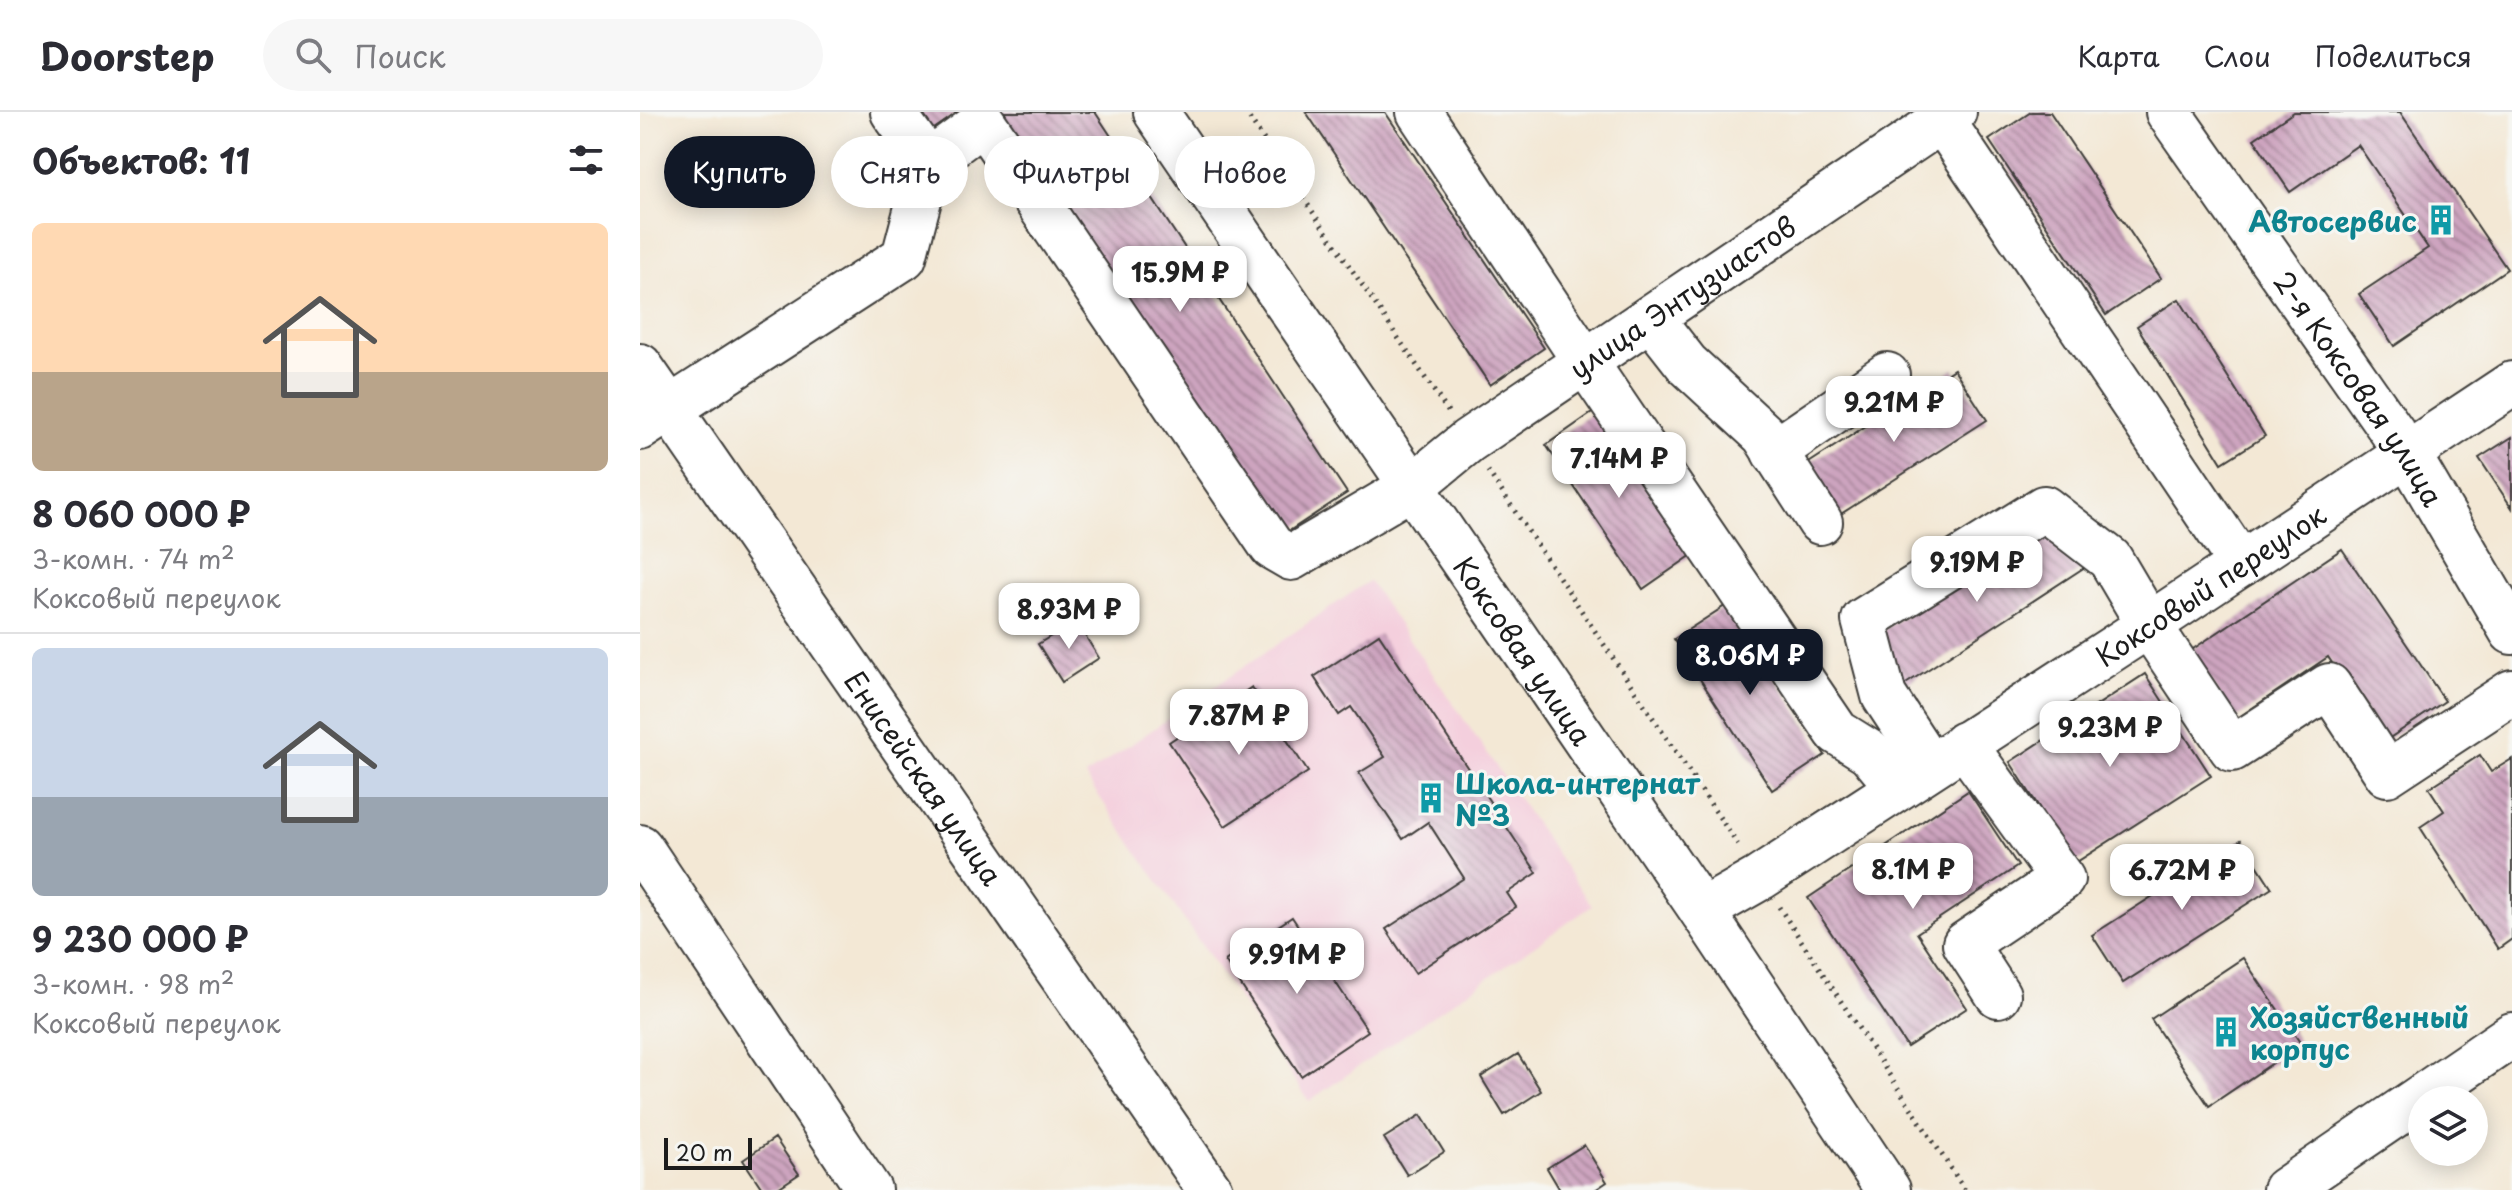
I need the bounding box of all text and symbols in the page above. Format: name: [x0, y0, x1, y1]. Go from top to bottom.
search box: [263, 19, 823, 91]
text: Doorstep: [40, 27, 215, 84]
icon: search: [291, 33, 335, 77]
text: Поиск: [355, 33, 446, 78]
text: Карта: [2077, 34, 2160, 77]
text: Слои: [2204, 34, 2271, 77]
text: Поделиться: [2315, 34, 2472, 77]
text: Объектов: 11: [32, 134, 250, 186]
chip: Купить: [664, 136, 815, 208]
chip: Снять: [831, 136, 968, 208]
chip: Фильтры: [984, 136, 1159, 208]
chip: Новое: [1175, 136, 1315, 208]
icon: filters: [564, 138, 608, 182]
place label: Автосервис: [2249, 199, 2417, 242]
building icon: Автосервис: [2424, 203, 2458, 237]
street label: улица Энтузиастов: [1560, 204, 1804, 389]
pin: 15.9M ₽: [1106, 246, 1254, 314]
text: 15.9M ₽: [1131, 252, 1229, 291]
street label: 2-я Коксовая улица: [2264, 261, 2455, 514]
icon: home: [248, 275, 392, 419]
pin: 9.21M ₽: [1820, 376, 1968, 444]
text: 9.21M ₽: [1844, 382, 1944, 421]
pin: 7.14M ₽: [1545, 432, 1693, 500]
text: 7.14M ₽: [1570, 438, 1668, 477]
text: 8 060 000 ₽: [32, 487, 250, 539]
street label: Коксовый переулок: [2086, 492, 2334, 676]
pin: 9.19M ₽: [1903, 536, 2051, 604]
text: 3-комн. · 74 m²: [32, 539, 235, 578]
text: 9.19M ₽: [1929, 542, 2025, 581]
street label: Коксовая улица: [1444, 547, 1604, 754]
text: Коксовый переулок: [32, 578, 281, 617]
pin: 8.93M ₽: [995, 583, 1143, 651]
text: 8.93M ₽: [1017, 589, 1121, 628]
pin: 8.06M ₽: [1676, 629, 1824, 697]
text: 8.06M ₽: [1695, 635, 1805, 674]
street label: Енисейская улица: [835, 661, 1014, 894]
pin: 7.87M ₽: [1165, 689, 1313, 757]
text: 7.87M ₽: [1188, 695, 1290, 734]
icon: home: [248, 700, 392, 844]
pin: 9.23M ₽: [2036, 701, 2184, 769]
text: 9.23M ₽: [2058, 707, 2163, 746]
place label: Школа-интернат №3: [1455, 761, 1701, 836]
building icon: Школа-интернат №3: [1414, 781, 1448, 815]
pin: 8.1M ₽: [1848, 843, 1978, 911]
pin: 6.72M ₽: [2108, 844, 2256, 912]
text: 8.1M ₽: [1871, 849, 1955, 888]
text: 6.72M ₽: [2128, 850, 2236, 889]
text: 9 230 000 ₽: [32, 912, 248, 964]
pin: 9.91M ₽: [1223, 928, 1371, 996]
text: 9.91M ₽: [1248, 934, 1346, 973]
text: 3-комн. · 98 m²: [32, 964, 234, 1003]
place label: Хозяйственный корпус: [2250, 995, 2469, 1070]
text: Коксовый переулок: [32, 1003, 281, 1042]
building icon: Хозяйственный корпус: [2209, 1015, 2243, 1049]
map controls: [2408, 1086, 2488, 1166]
button: layers: [2408, 1086, 2488, 1166]
scale bar: [664, 1134, 752, 1170]
text: 20 m: [676, 1135, 733, 1168]

